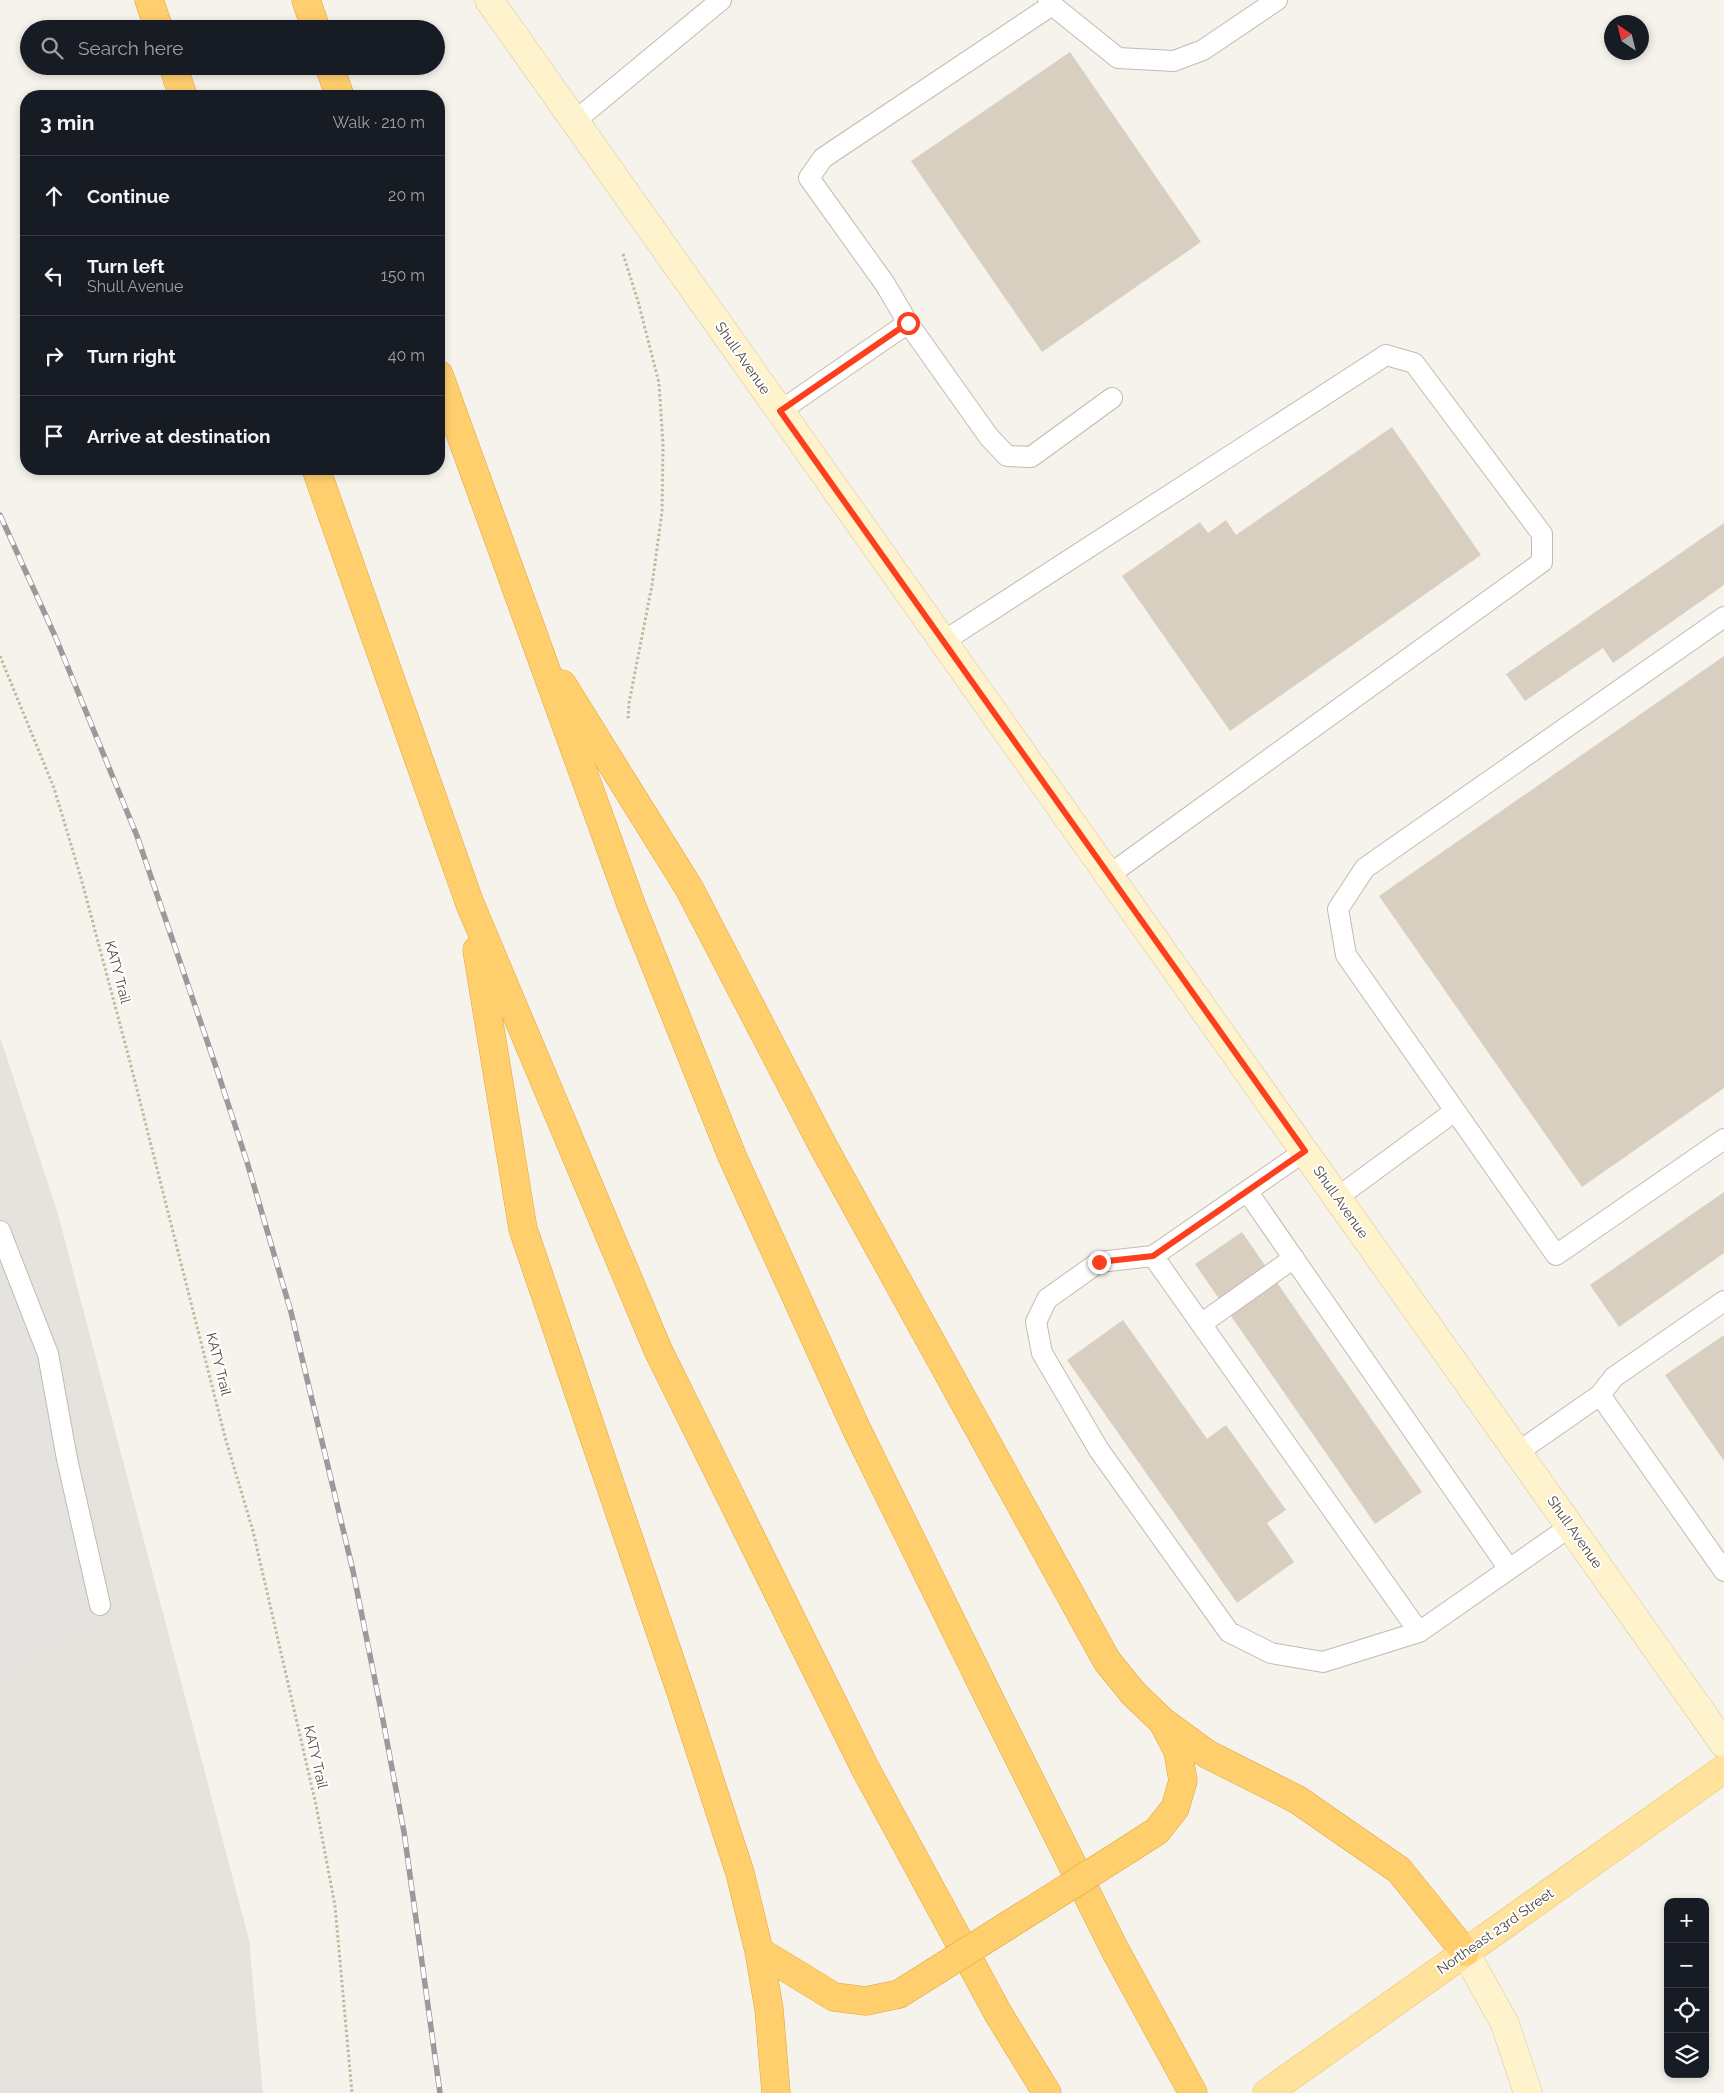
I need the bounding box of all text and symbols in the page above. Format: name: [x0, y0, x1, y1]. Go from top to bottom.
north arrow: [1604, 15, 1649, 60]
search box: [20, 20, 445, 75]
icon: search: [38, 34, 66, 62]
text: Search here: [78, 37, 184, 59]
text: 3 min: [40, 110, 94, 135]
text: Walk · 210 m: [333, 113, 425, 132]
icon: ahead: [40, 182, 68, 210]
text: Continue: [87, 185, 170, 207]
text: 20 m: [388, 186, 425, 205]
text: Turn left: [87, 255, 164, 277]
icon: left: [40, 262, 68, 290]
text: 150 m: [381, 266, 425, 285]
text: Shull Avenue: [87, 277, 184, 296]
route start: [897, 312, 920, 335]
street label: Shull Avenue: [712, 319, 774, 397]
icon: right: [40, 342, 68, 370]
text: Turn right: [87, 345, 176, 367]
text: 40 m: [388, 346, 425, 365]
icon: arrive: [40, 422, 68, 450]
text: Arrive at destination: [87, 425, 271, 447]
street label: KATY Trail: [102, 939, 134, 1005]
street label: Shull Avenue: [1310, 1163, 1372, 1241]
route end: [1088, 1251, 1111, 1274]
street label: KATY Trail: [203, 1331, 235, 1397]
street label: Shull Avenue: [1544, 1493, 1606, 1571]
street label: KATY Trail: [301, 1724, 331, 1790]
street label: Northeast 23rd Street: [1434, 1885, 1556, 1977]
map controls: [1664, 1898, 1709, 2078]
button: +: [1664, 1898, 1709, 1943]
button: −: [1664, 1943, 1709, 1988]
button: locate: [1664, 1988, 1709, 2033]
button: layers: [1664, 2033, 1709, 2078]

